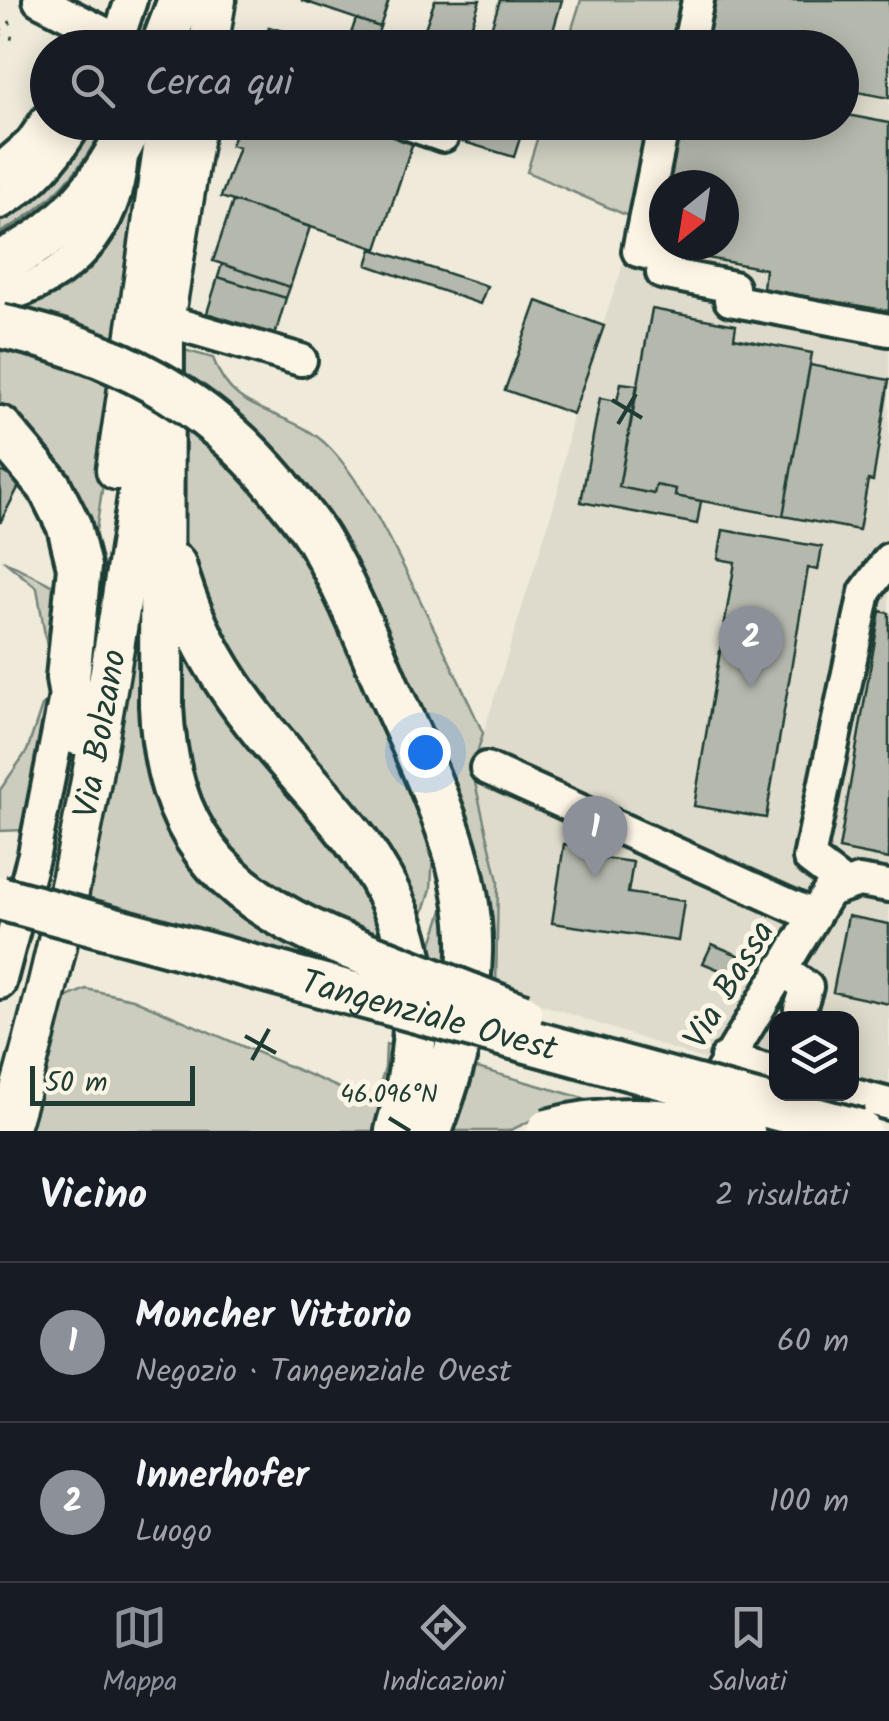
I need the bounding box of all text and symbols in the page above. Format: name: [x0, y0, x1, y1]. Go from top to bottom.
search box: [30, 30, 859, 140]
text: Cerca qui: [145, 55, 293, 115]
icon: search: [65, 58, 120, 113]
north arrow: [649, 170, 739, 260]
pin: 2: [718, 606, 784, 688]
street label: Via Bolzano: [59, 646, 144, 823]
your location: [400, 727, 451, 778]
pin: 1: [562, 796, 628, 878]
street label: Via Bassa: [670, 910, 791, 1061]
street label: Tangenziale Ovest: [294, 956, 564, 1079]
map controls: [769, 1011, 859, 1101]
button: layers: [769, 1011, 859, 1101]
scale bar: [30, 1061, 195, 1106]
text: 50 m: [45, 1061, 108, 1106]
text: 46.096°N: [340, 1075, 438, 1115]
text: Vicino: [40, 1163, 147, 1230]
text: 2 risultati: [715, 1171, 849, 1222]
text: Moncher Vittorio: [135, 1287, 412, 1347]
text: 1: [68, 1317, 77, 1368]
text: 60 m: [777, 1317, 849, 1368]
text: Negozio · Tangenziale Ovest: [135, 1347, 511, 1398]
text: Innerhofer: [135, 1447, 309, 1507]
text: 2: [63, 1477, 82, 1528]
text: 100 m: [769, 1477, 849, 1528]
text: Luogo: [135, 1507, 212, 1558]
tab: Mappa: [102, 1600, 177, 1705]
tab: Indicazioni: [382, 1600, 505, 1705]
tab: Salvati: [709, 1600, 787, 1705]

